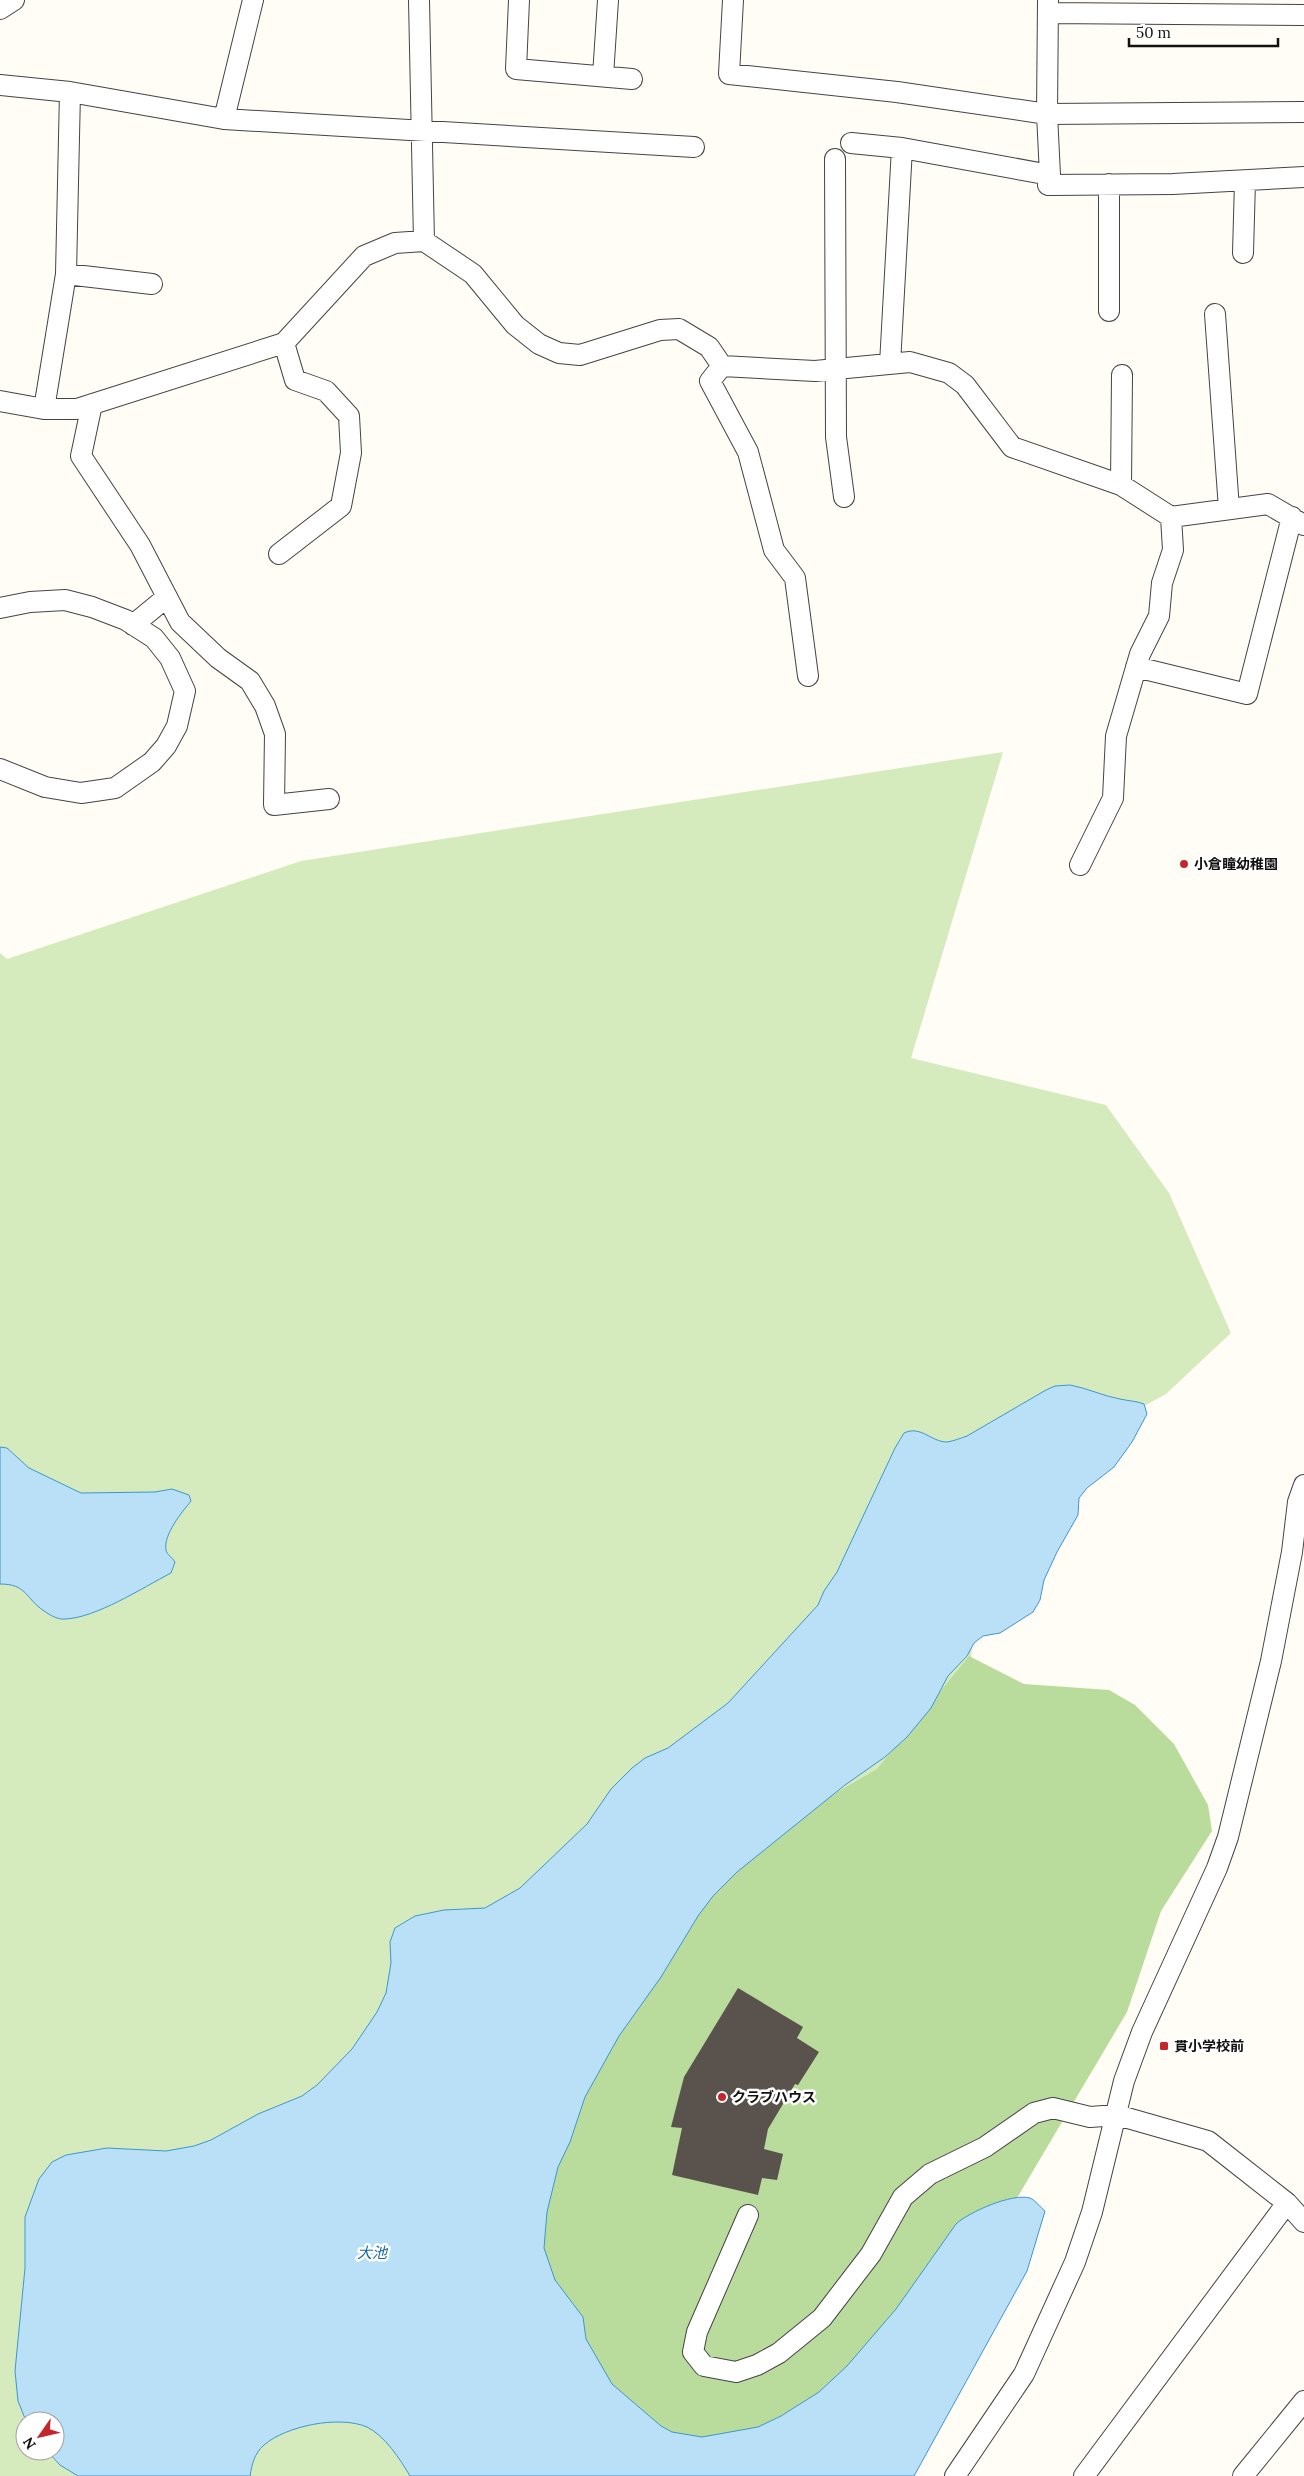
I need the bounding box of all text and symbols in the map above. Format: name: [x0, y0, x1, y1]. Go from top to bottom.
scale bar: [1129, 15, 1278, 47]
text: 50 m: [1136, 23, 1171, 42]
place label: 小倉瞳幼稚園: [1194, 855, 1278, 873]
marker: 小倉瞳幼稚園: [1178, 858, 1190, 870]
place label: 貫小学校前: [1174, 2037, 1244, 2055]
marker: 貫小学校前: [1158, 2040, 1170, 2052]
place label: クラブハウス: [732, 2088, 816, 2106]
marker: クラブハウス: [716, 2091, 728, 2103]
water label: 大池: [357, 2243, 389, 2262]
north arrow: [15, 2411, 65, 2461]
text: N: [19, 2434, 40, 2453]

